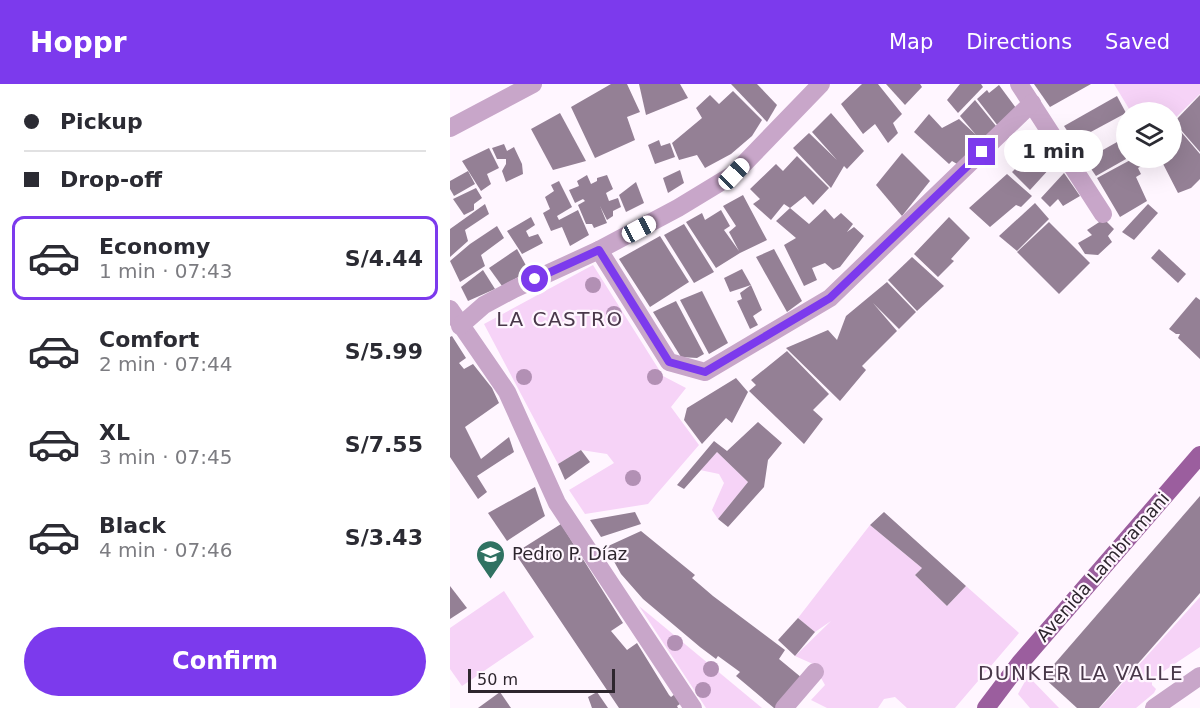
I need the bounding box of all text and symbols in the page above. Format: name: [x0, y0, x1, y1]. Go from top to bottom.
text: Hoppr: [30, 26, 127, 59]
text: Map: [889, 30, 933, 54]
text: Directions: [966, 30, 1072, 54]
text: Saved: [1105, 30, 1170, 54]
map controls: [1116, 102, 1182, 168]
button: layers: [1116, 102, 1182, 168]
text: Pickup: [60, 109, 143, 134]
callout: 1 min: [1003, 131, 1102, 173]
route end: [968, 138, 995, 165]
text: 1 min: [1022, 139, 1085, 163]
car: [715, 155, 753, 193]
text: Drop-off: [60, 167, 162, 192]
car: [619, 213, 659, 245]
icon: car: [27, 231, 81, 285]
text: Economy: [99, 234, 210, 259]
text: S/4.44: [345, 246, 423, 271]
text: 1 min · 07:43: [99, 259, 233, 283]
route start: [521, 265, 548, 292]
district label: LA CASTRO: [496, 307, 624, 331]
icon: car: [27, 324, 81, 378]
text: Comfort: [99, 327, 199, 352]
text: S/5.99: [345, 339, 423, 364]
text: 2 min · 07:44: [99, 352, 233, 376]
icon: car: [27, 417, 81, 471]
text: XL: [99, 420, 130, 445]
text: S/7.55: [345, 432, 423, 457]
text: 3 min · 07:45: [99, 445, 233, 469]
street label: Avenida Lambramani: [1032, 488, 1173, 646]
icon: car: [27, 510, 81, 564]
text: Black: [99, 513, 166, 538]
text: S/3.43: [345, 525, 423, 550]
text: 4 min · 07:46: [99, 538, 233, 562]
school or university icon: Pedro P. Díaz: [475, 538, 507, 580]
place label: Pedro P. Díaz: [512, 543, 627, 564]
button: Confirm: [24, 627, 426, 696]
district label: DUNKER LA VALLE: [978, 661, 1184, 685]
scale bar: [468, 666, 615, 694]
text: 50 m: [477, 670, 518, 689]

